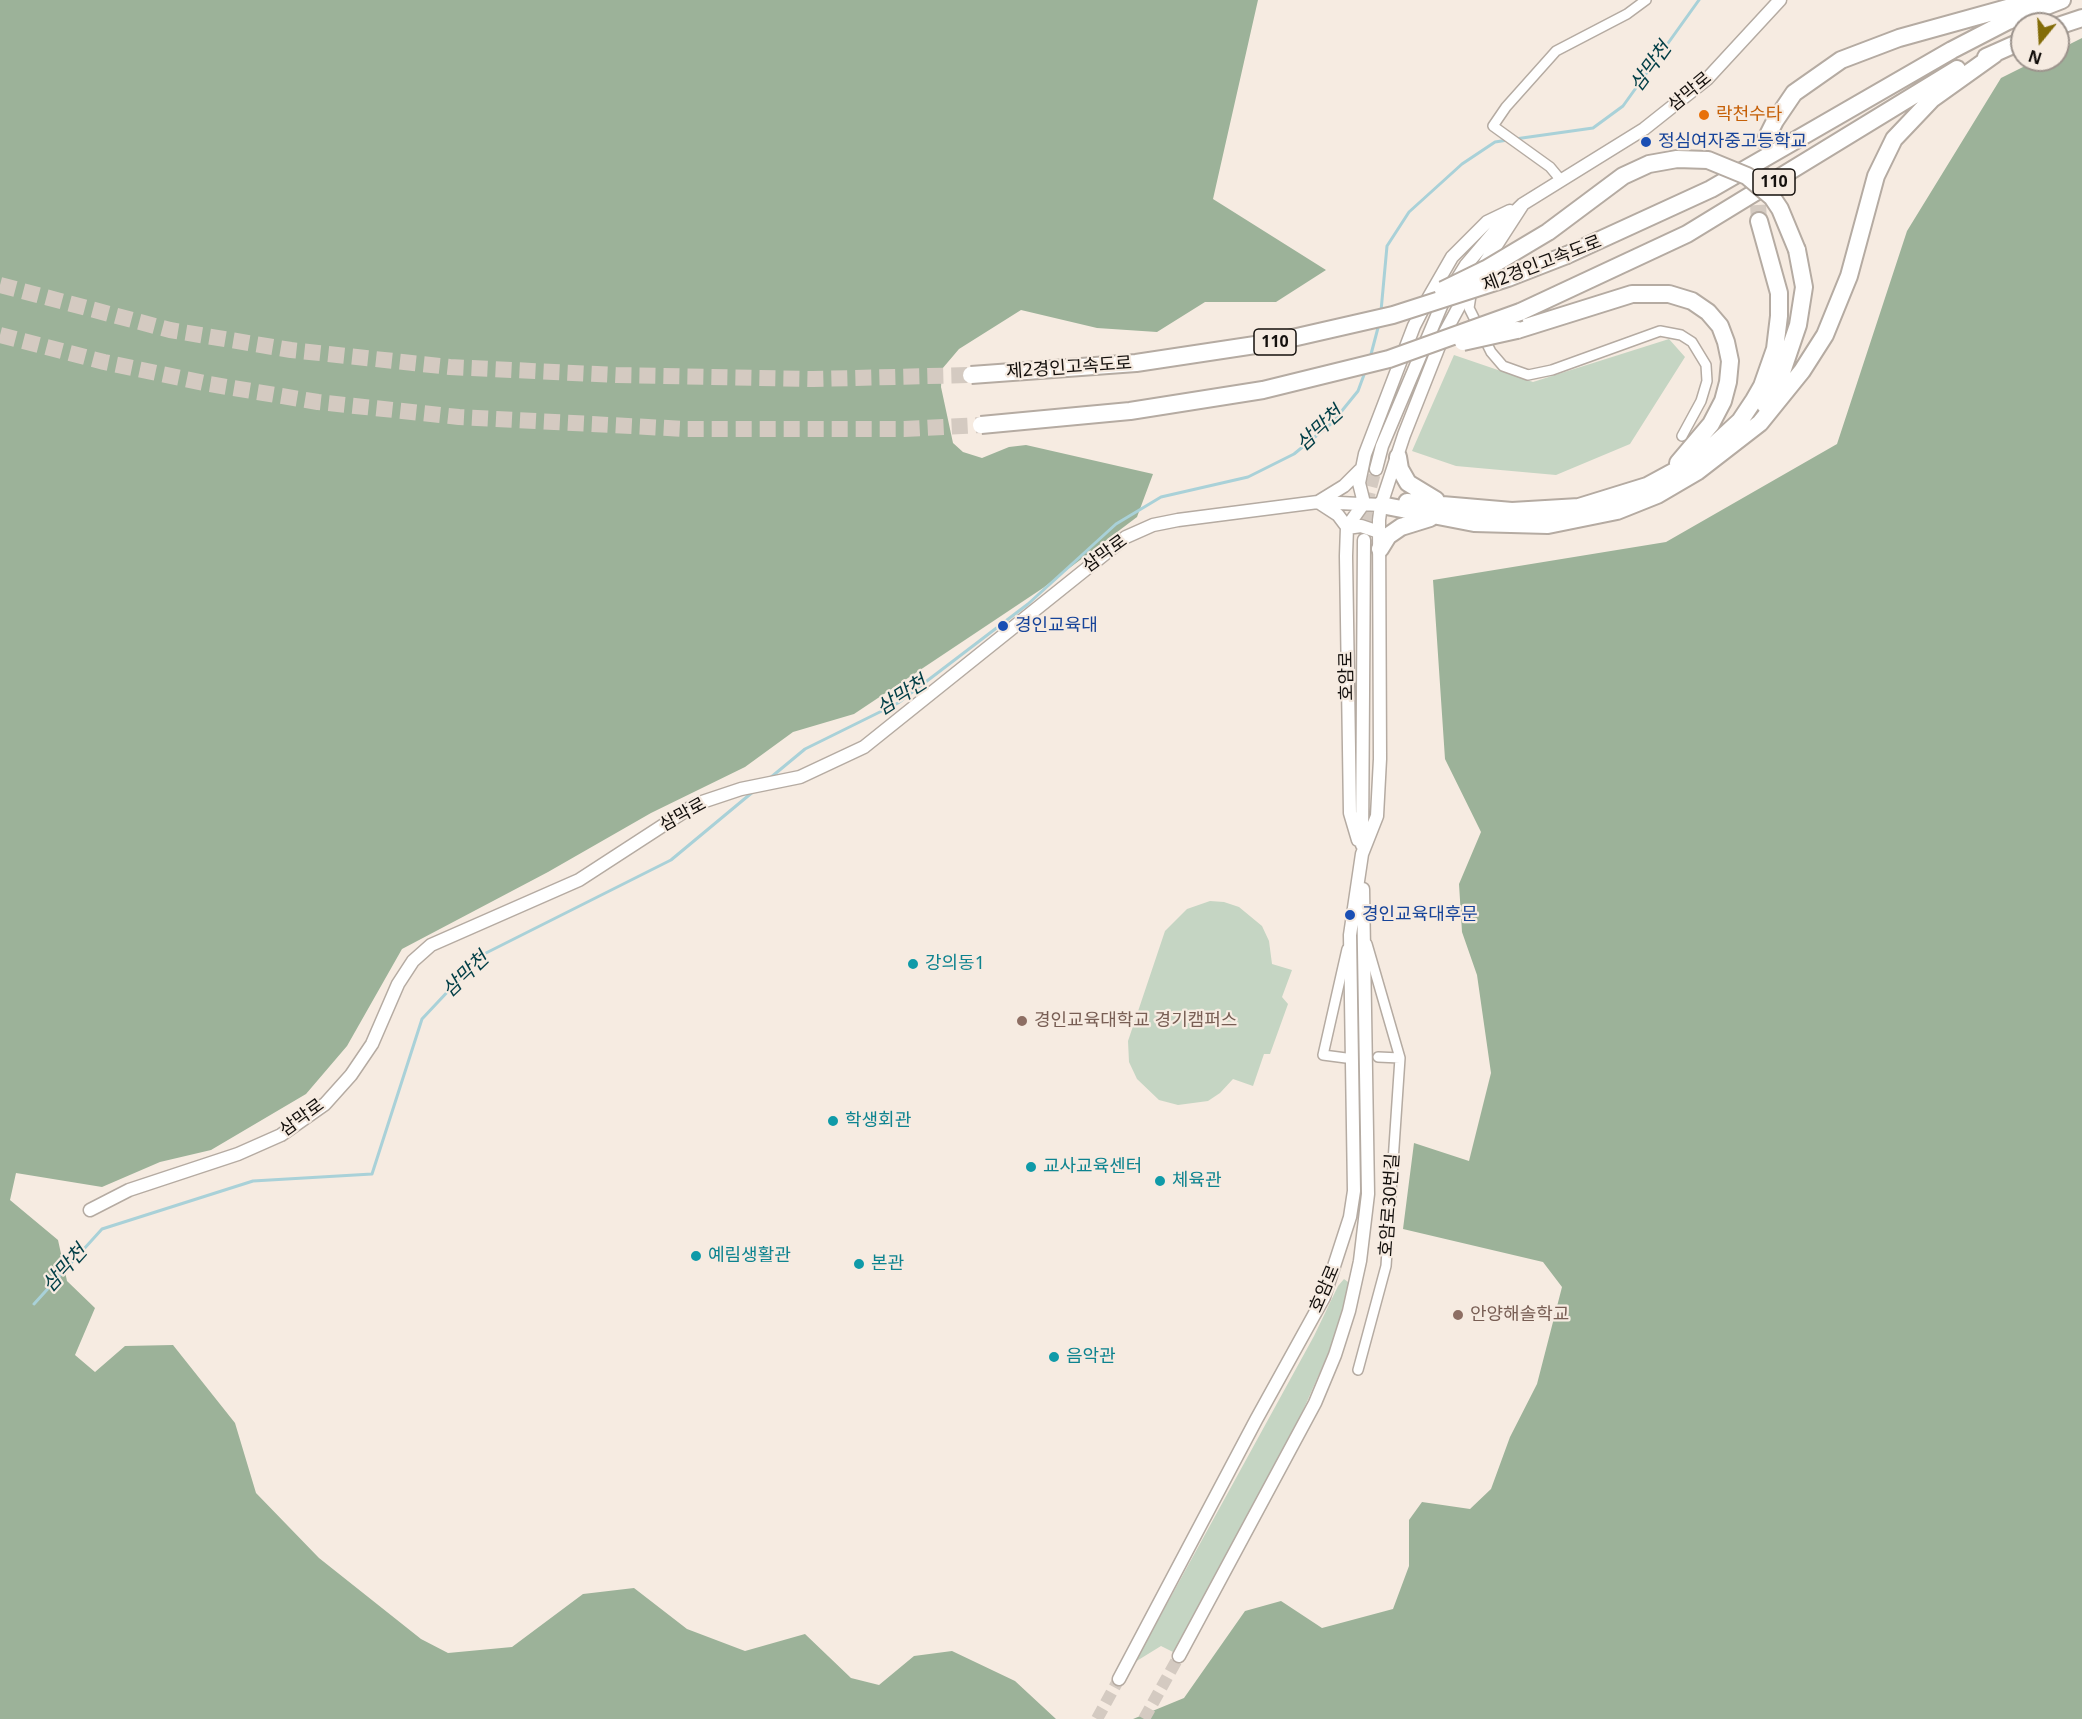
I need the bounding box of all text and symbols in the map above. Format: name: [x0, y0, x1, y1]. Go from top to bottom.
north arrow: [2010, 12, 2070, 72]
water label: 삼막천: [1625, 38, 1677, 96]
text: N: [2025, 45, 2045, 70]
street label: 삼막로: [1664, 68, 1716, 116]
place label: 락천수타: [1716, 104, 1782, 126]
marker: 락천수타: [1697, 108, 1711, 122]
place label: 정심여자중고등학교: [1658, 131, 1807, 153]
marker: 정심여자중고등학교: [1639, 135, 1653, 149]
road number: 110: [1753, 169, 1795, 195]
street label: 제2경인고속도로: [1479, 231, 1605, 297]
road number: 110: [1254, 329, 1296, 355]
street label: 제2경인고속도로: [1005, 353, 1133, 383]
water label: 삼막천: [1292, 401, 1348, 457]
street label: 삼막로: [1079, 531, 1131, 577]
place label: 경인교육대: [1015, 615, 1098, 637]
marker: 경인교육대: [996, 619, 1010, 633]
street label: 호암로: [1336, 651, 1358, 701]
water label: 삼막천: [872, 671, 932, 721]
street label: 삼막로: [656, 794, 710, 836]
place label: 경인교육대후문: [1362, 904, 1478, 926]
marker: 경인교육대후문: [1343, 908, 1357, 922]
water label: 삼막천: [438, 947, 494, 1003]
place label: 강의동1: [925, 953, 985, 975]
marker: 강의동1: [906, 957, 920, 971]
place label: 경인교육대학교 경기캠퍼스: [1034, 1010, 1237, 1032]
marker: 경인교육대학교 경기캠퍼스: [1015, 1014, 1029, 1028]
street label: 삼막로: [276, 1095, 328, 1141]
place label: 학생회관: [845, 1110, 911, 1132]
marker: 학생회관: [826, 1114, 840, 1128]
street label: 호암로30번길: [1376, 1153, 1404, 1257]
place label: 교사교육센터: [1043, 1156, 1142, 1178]
marker: 교사교육센터: [1024, 1160, 1038, 1174]
place label: 체육관: [1172, 1170, 1222, 1192]
marker: 체육관: [1153, 1174, 1167, 1188]
water label: 삼막천: [38, 1240, 92, 1298]
place label: 예림생활관: [708, 1245, 791, 1267]
marker: 예림생활관: [689, 1249, 703, 1263]
place label: 본관: [871, 1253, 904, 1275]
marker: 본관: [852, 1257, 866, 1271]
street label: 호암로: [1305, 1262, 1345, 1316]
place label: 안양해솔학교: [1470, 1304, 1569, 1326]
marker: 안양해솔학교: [1451, 1308, 1465, 1322]
place label: 음악관: [1066, 1346, 1116, 1368]
marker: 음악관: [1047, 1350, 1061, 1364]

